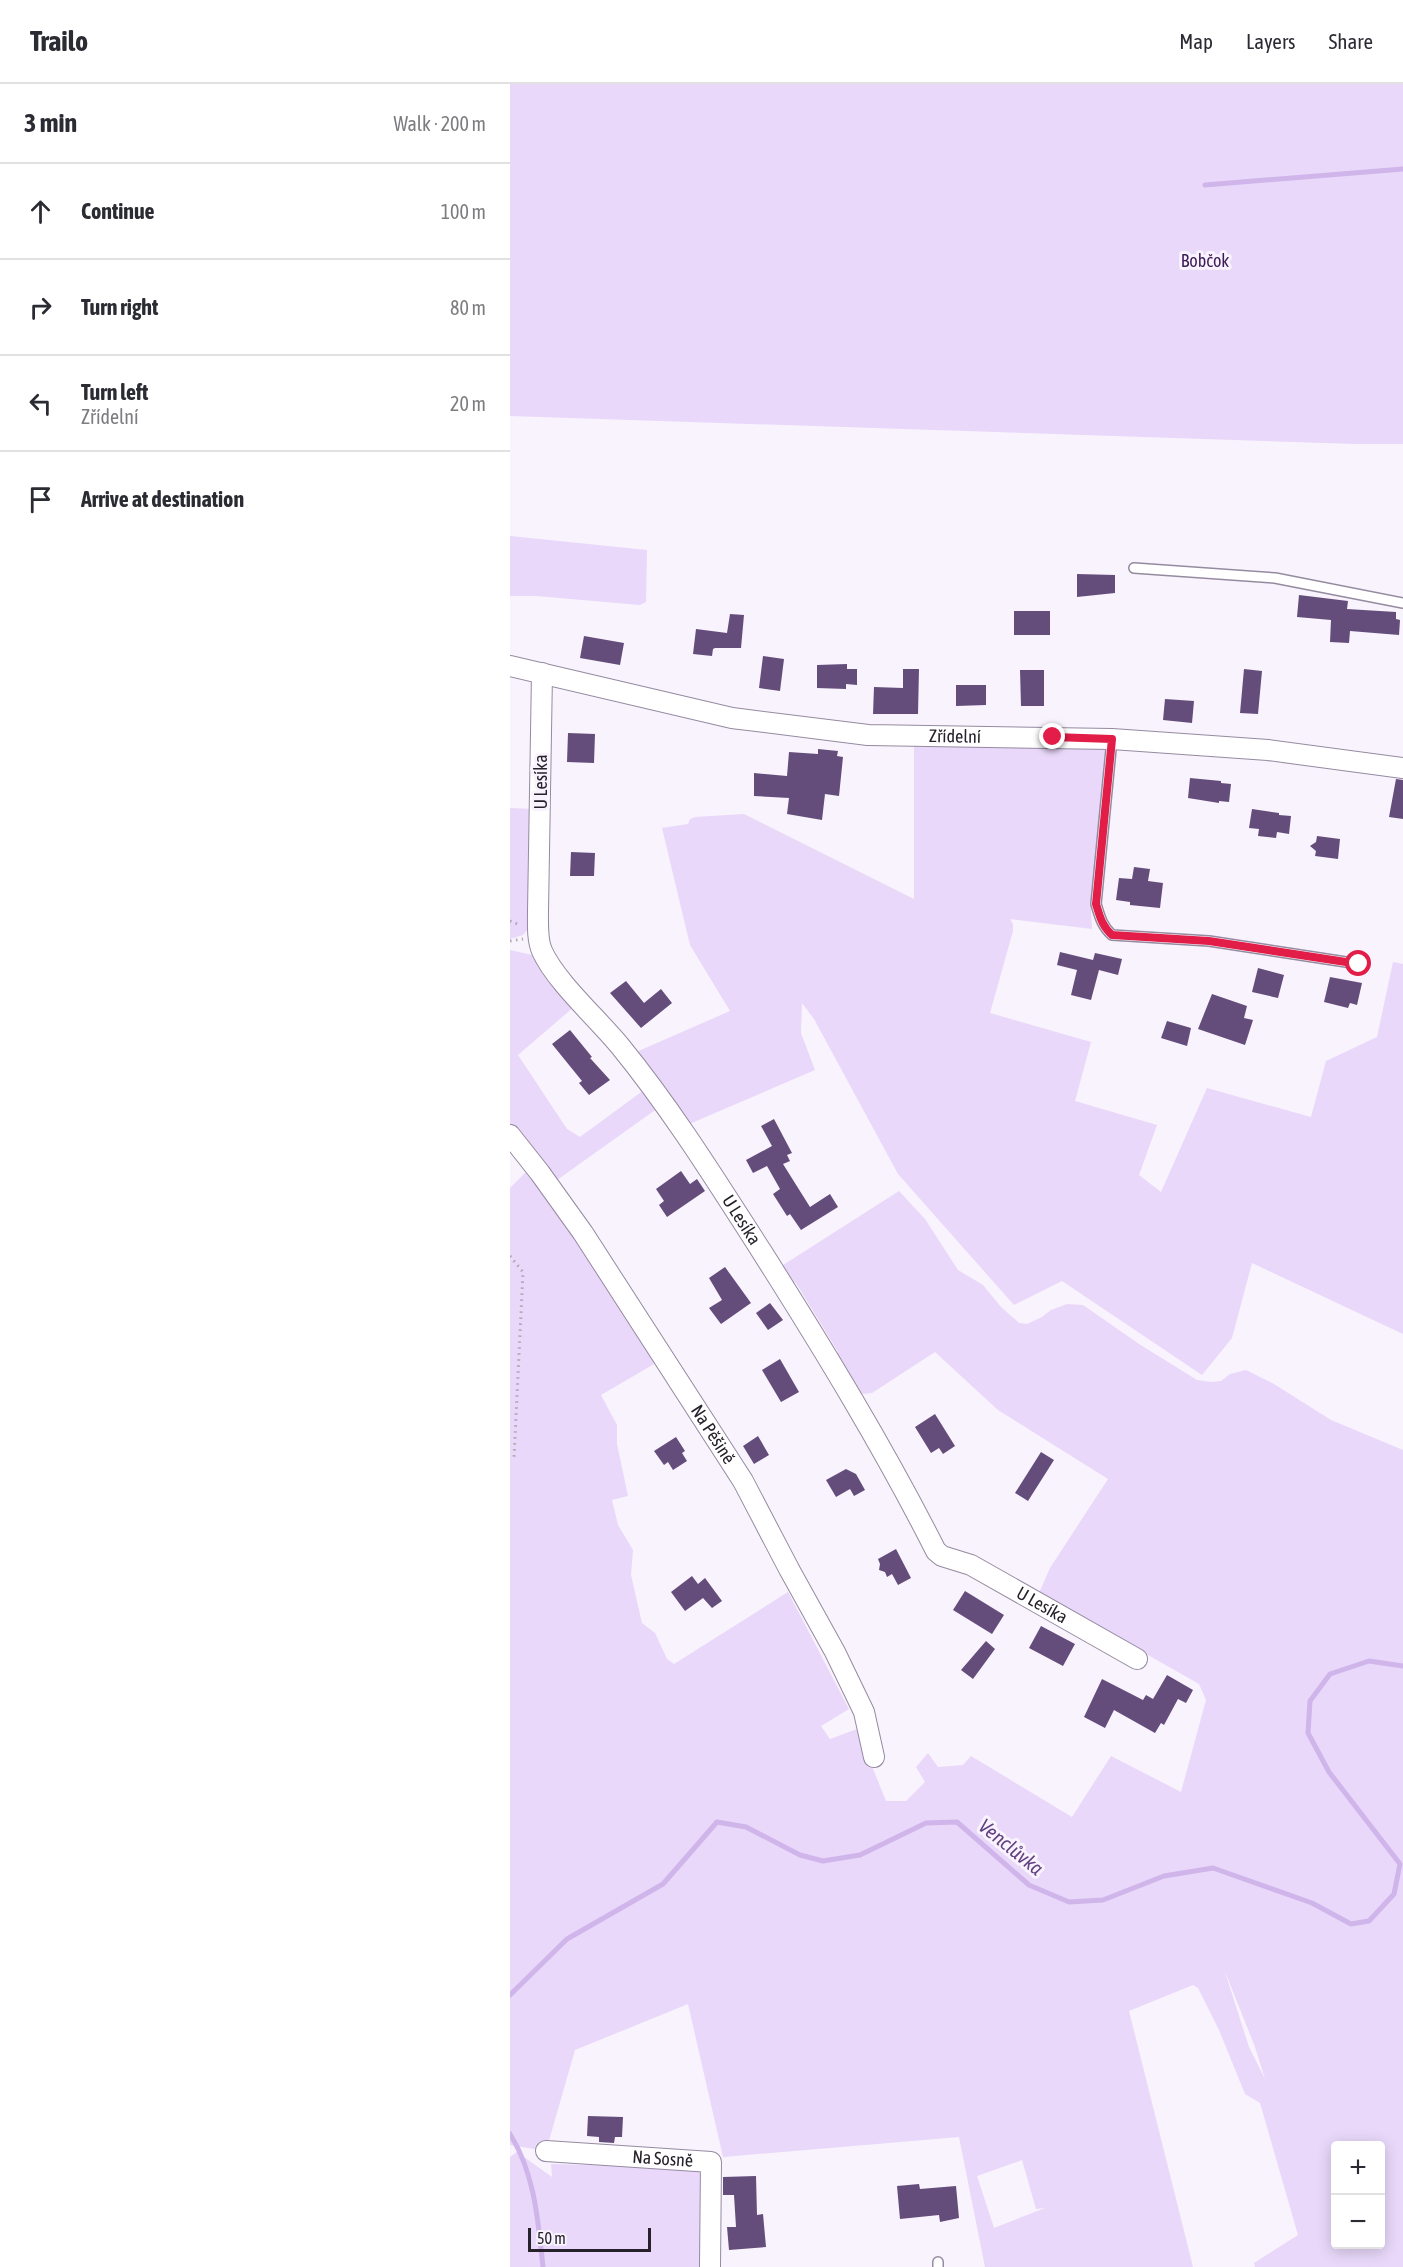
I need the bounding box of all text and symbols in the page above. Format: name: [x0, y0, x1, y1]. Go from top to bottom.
text: Trailo: [30, 25, 88, 57]
text: Map: [1179, 29, 1213, 53]
text: Layers: [1246, 29, 1296, 53]
text: Share: [1329, 29, 1373, 53]
text: 3 min: [24, 108, 77, 138]
text: Walk · 200 m: [394, 112, 486, 135]
icon: ahead: [24, 195, 57, 228]
text: Continue: [81, 198, 155, 224]
text: 100 m: [441, 200, 486, 223]
park label: Bobčok: [1181, 250, 1229, 271]
icon: right: [24, 291, 57, 324]
text: Turn right: [81, 294, 158, 320]
text: 80 m: [450, 296, 486, 319]
text: Turn left: [81, 379, 148, 405]
icon: left: [24, 387, 57, 420]
text: 20 m: [450, 392, 486, 415]
text: Zřídelní: [81, 405, 139, 428]
icon: arrive: [24, 483, 57, 516]
text: Arrive at destination: [81, 486, 244, 512]
route end: [1039, 723, 1065, 749]
street label: Zřídelní: [929, 725, 981, 747]
street label: U Lesíka: [530, 754, 551, 810]
route start: [1345, 950, 1371, 976]
street label: U Lesíka: [718, 1191, 766, 1248]
street label: Na Pěšině: [687, 1401, 740, 1468]
street label: U Lesíka: [1013, 1582, 1071, 1627]
water label: Venclůvka: [974, 1814, 1048, 1880]
map controls: [1331, 2141, 1385, 2249]
button: +: [1331, 2141, 1385, 2195]
street label: Na Sosně: [632, 2146, 694, 2171]
button: −: [1331, 2195, 1385, 2249]
scale bar: [528, 2225, 651, 2252]
text: 50 m: [537, 2229, 566, 2247]

